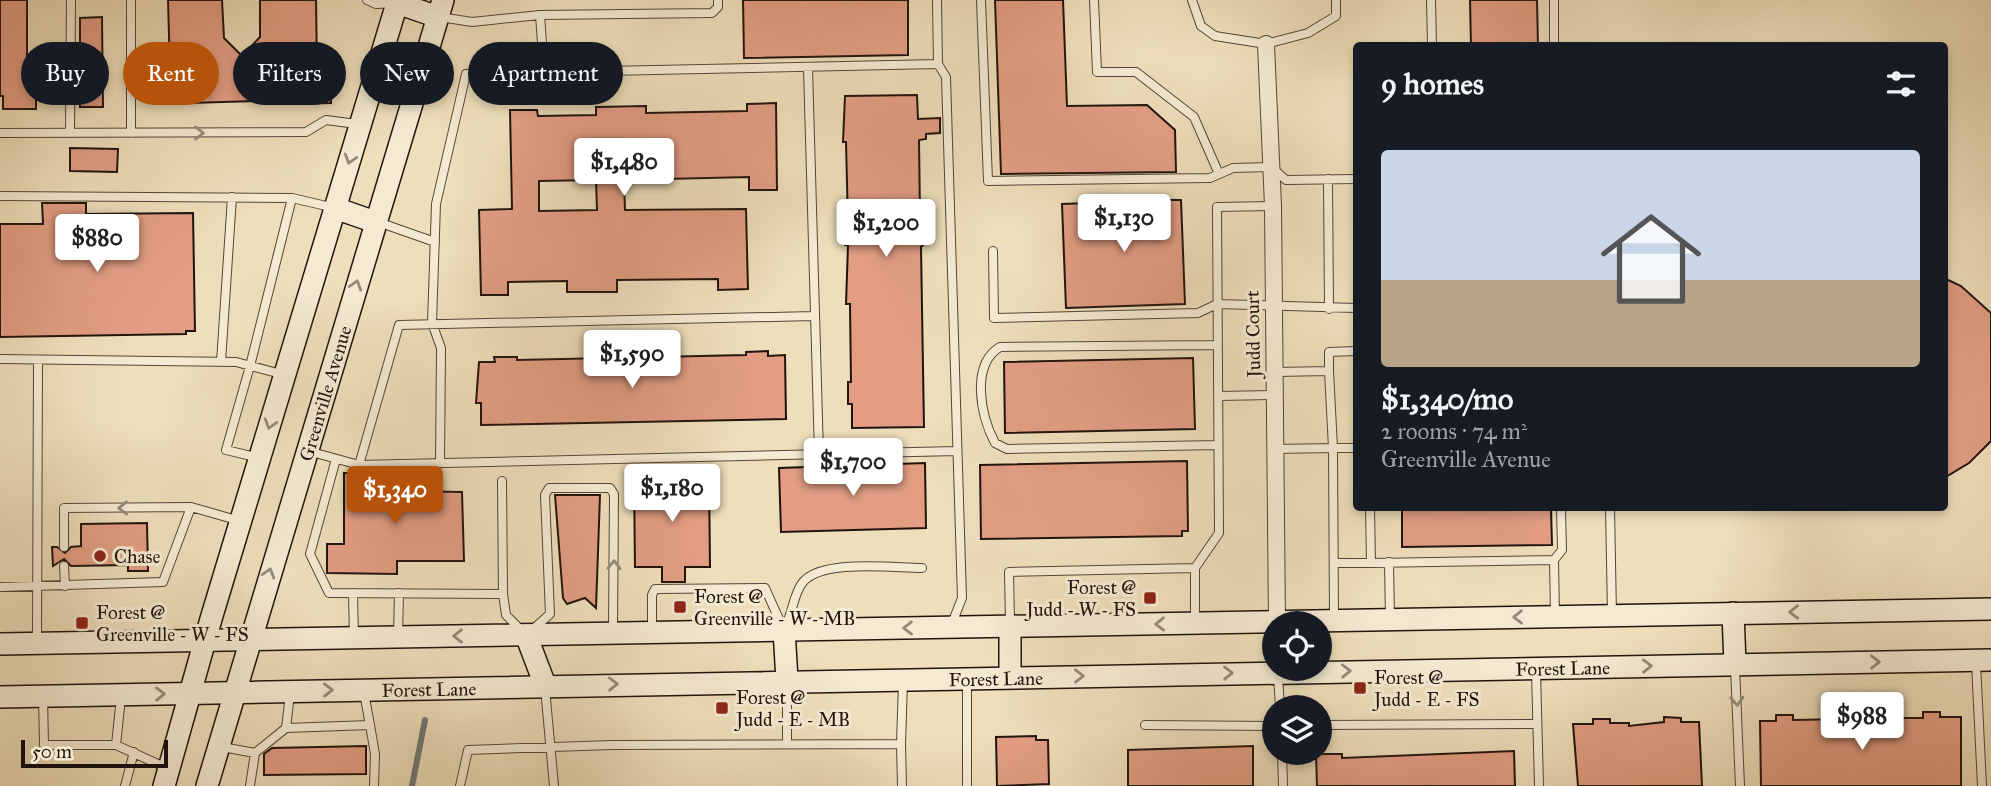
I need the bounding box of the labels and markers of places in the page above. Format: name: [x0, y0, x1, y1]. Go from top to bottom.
pin: $1,480: [567, 138, 681, 198]
pin: $1,130: [1067, 194, 1181, 254]
pin: $1,200: [829, 200, 943, 259]
pin: $880: [56, 215, 138, 274]
pin: $1,590: [575, 330, 689, 390]
pin: $1,700: [796, 438, 910, 498]
pin: $1,180: [615, 464, 729, 524]
pin: $1,340: [338, 466, 452, 526]
place label: Chase: [114, 545, 160, 568]
marker: Chase: [92, 548, 108, 564]
place label: Forest @ Judd - W - FS: [1024, 576, 1136, 622]
place label: Forest @ Greenville - W - MB: [694, 585, 855, 630]
marker: Forest @ Judd - W - FS: [1142, 590, 1158, 606]
marker: Forest @ Greenville - W - MB: [672, 599, 688, 615]
place label: Forest @ Greenville - W - FS: [96, 601, 249, 646]
marker: Forest @ Greenville - W - FS: [74, 615, 90, 631]
place label: Forest @ Judd - E - FS: [1372, 666, 1479, 712]
marker: Forest @ Judd - E - FS: [1352, 680, 1368, 696]
place label: Forest @ Judd - E - MB: [734, 686, 850, 732]
pin: $988: [1821, 692, 1903, 752]
marker: Forest @ Judd - E - MB: [714, 700, 730, 716]

